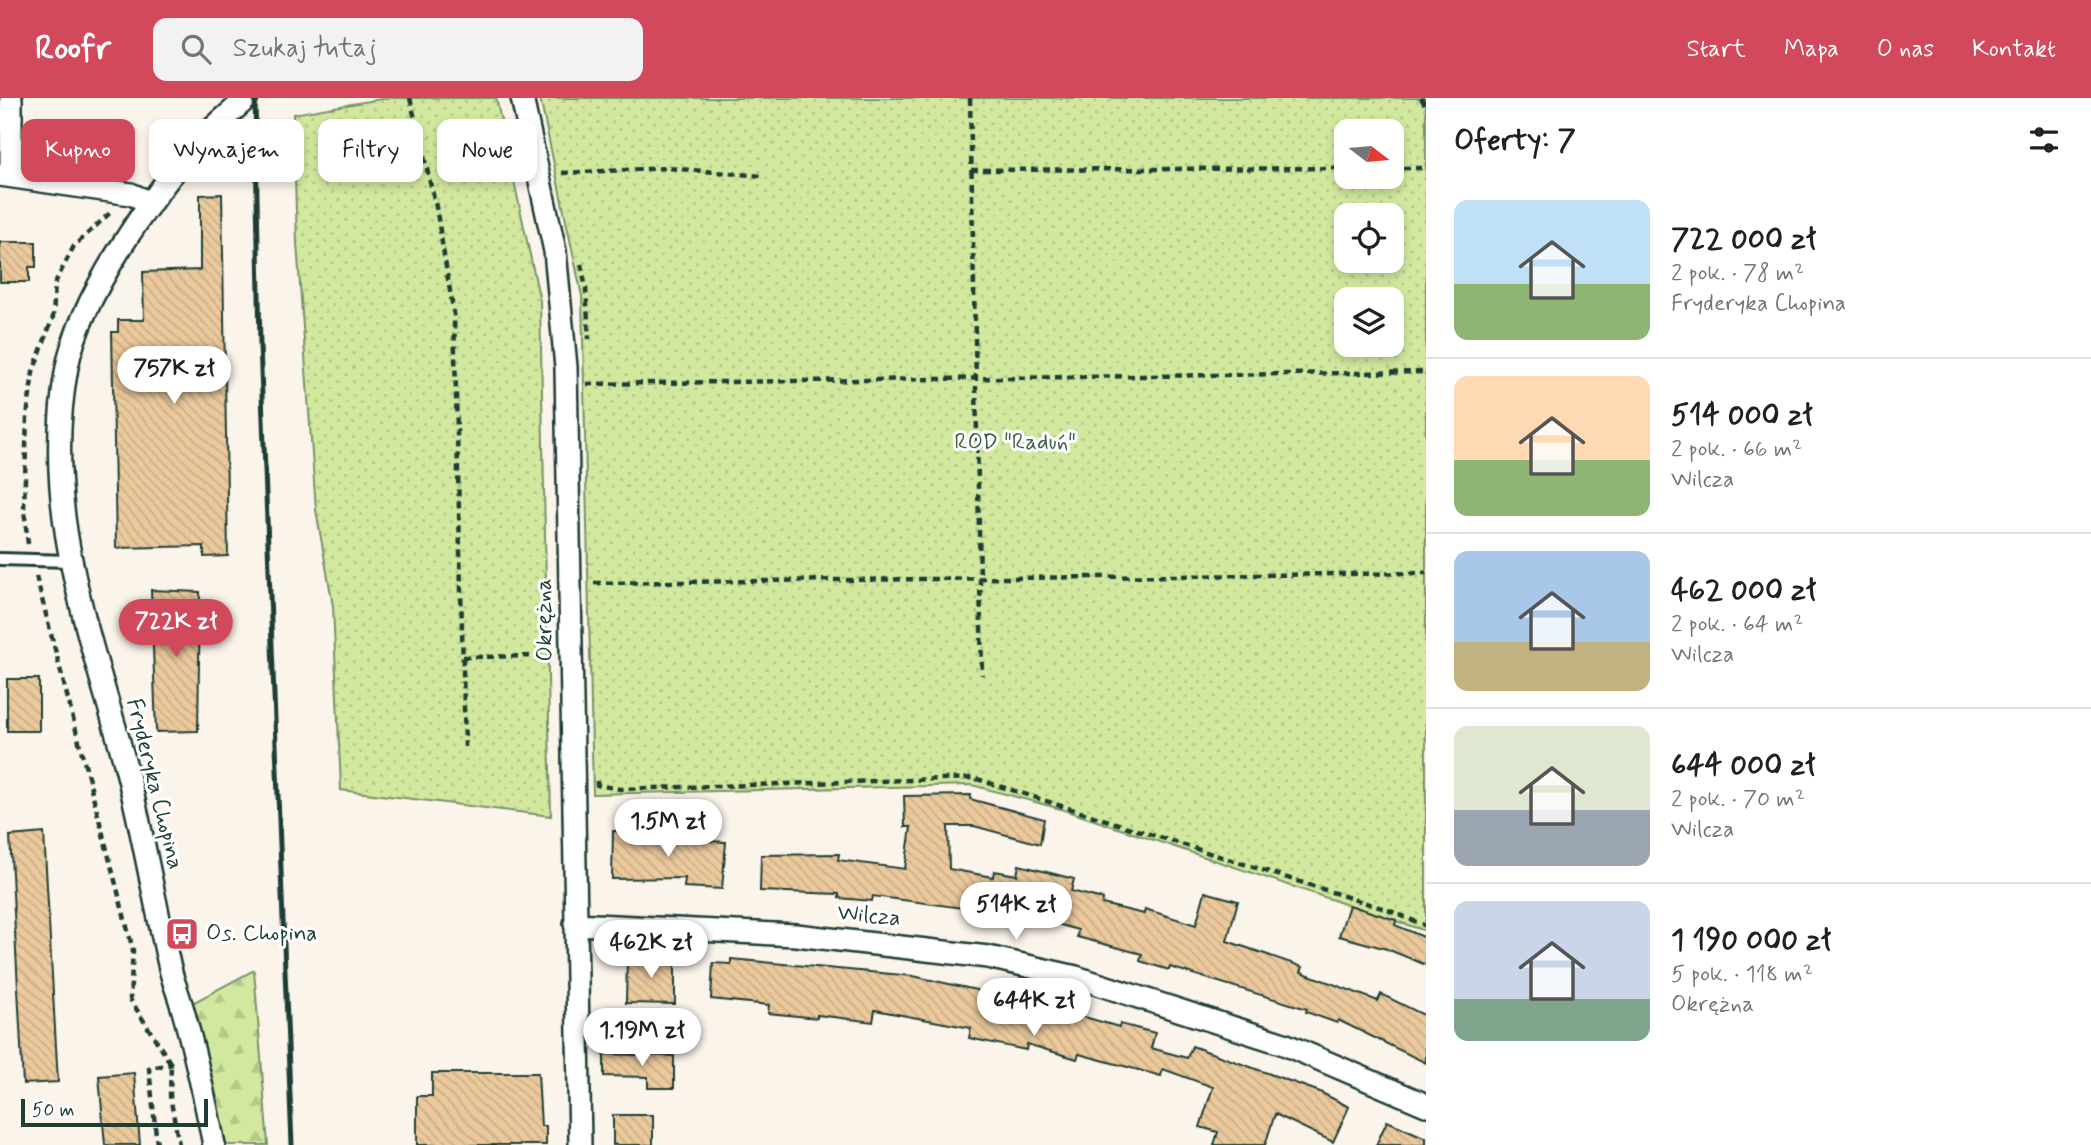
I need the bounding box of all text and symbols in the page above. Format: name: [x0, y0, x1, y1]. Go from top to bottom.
search box: [153, 18, 643, 81]
text: Roofr: [35, 27, 111, 71]
icon: search: [177, 30, 215, 68]
text: Szukaj tutaj: [233, 32, 377, 66]
text: Start: [1687, 34, 1746, 65]
text: Mapa: [1784, 34, 1839, 65]
text: O nas: [1877, 34, 1934, 65]
text: Kontakt: [1972, 34, 2056, 65]
chip: Kupno: [21, 119, 135, 182]
chip: Wynajem: [149, 119, 304, 182]
chip: Filtry: [318, 119, 423, 182]
chip: Nowe: [437, 119, 537, 182]
north arrow: [1334, 119, 1404, 189]
map controls: [1334, 119, 1404, 357]
text: Oferty: 7: [1454, 121, 1576, 160]
icon: filters: [2025, 121, 2063, 159]
button: locate: [1334, 203, 1404, 273]
text: 722 000 zł: [1671, 220, 1816, 259]
icon: home: [1510, 228, 1594, 312]
text: 2 pok. · 78 m²: [1671, 259, 1804, 289]
button: layers: [1334, 287, 1404, 357]
text: Fryderyka Chopina: [1671, 289, 1846, 319]
pin: 757K zł: [109, 346, 239, 406]
text: 757K zł: [133, 354, 215, 384]
text: 514 000 zł: [1671, 396, 1813, 435]
icon: home: [1510, 404, 1594, 488]
park label: ROD "Raduń": [954, 428, 1076, 458]
text: 2 pok. · 66 m²: [1671, 435, 1802, 465]
text: Wilcza: [1671, 465, 1734, 495]
text: 462 000 zł: [1671, 571, 1816, 610]
street label: Okrężna: [529, 578, 561, 662]
icon: home: [1510, 579, 1594, 663]
pin: 722K zł: [111, 600, 241, 659]
text: 722K zł: [135, 607, 217, 637]
text: 2 pok. · 64 m²: [1671, 610, 1803, 640]
text: Wilcza: [1671, 640, 1734, 670]
street label: Fryderyka Chopina: [118, 695, 190, 873]
text: 644 000 zł: [1671, 746, 1815, 785]
icon: home: [1510, 754, 1594, 838]
text: 2 pok. · 70 m²: [1671, 785, 1805, 815]
pin: 1.5M zł: [603, 800, 733, 859]
text: 1.5M zł: [630, 807, 706, 837]
text: Wilcza: [1671, 815, 1734, 845]
pin: 514K zł: [951, 882, 1081, 942]
text: 514K zł: [976, 890, 1056, 920]
street label: Wilcza: [836, 898, 902, 934]
bus stop icon: Os. Chopina: [163, 915, 201, 953]
place label: Os. Chopina: [206, 919, 317, 949]
pin: 462K zł: [586, 920, 716, 980]
text: 1 190 000 zł: [1671, 921, 1831, 960]
text: 462K zł: [610, 928, 692, 958]
icon: home: [1510, 929, 1594, 1013]
text: 5 pok. · 118 m²: [1671, 960, 1813, 990]
pin: 644K zł: [969, 978, 1099, 1038]
text: 644K zł: [993, 986, 1075, 1016]
text: Okrężna: [1671, 990, 1754, 1020]
pin: 1.19M zł: [570, 1009, 714, 1068]
text: 1.19M zł: [599, 1016, 685, 1046]
scale bar: [21, 1096, 208, 1128]
text: 50 m: [32, 1098, 75, 1123]

